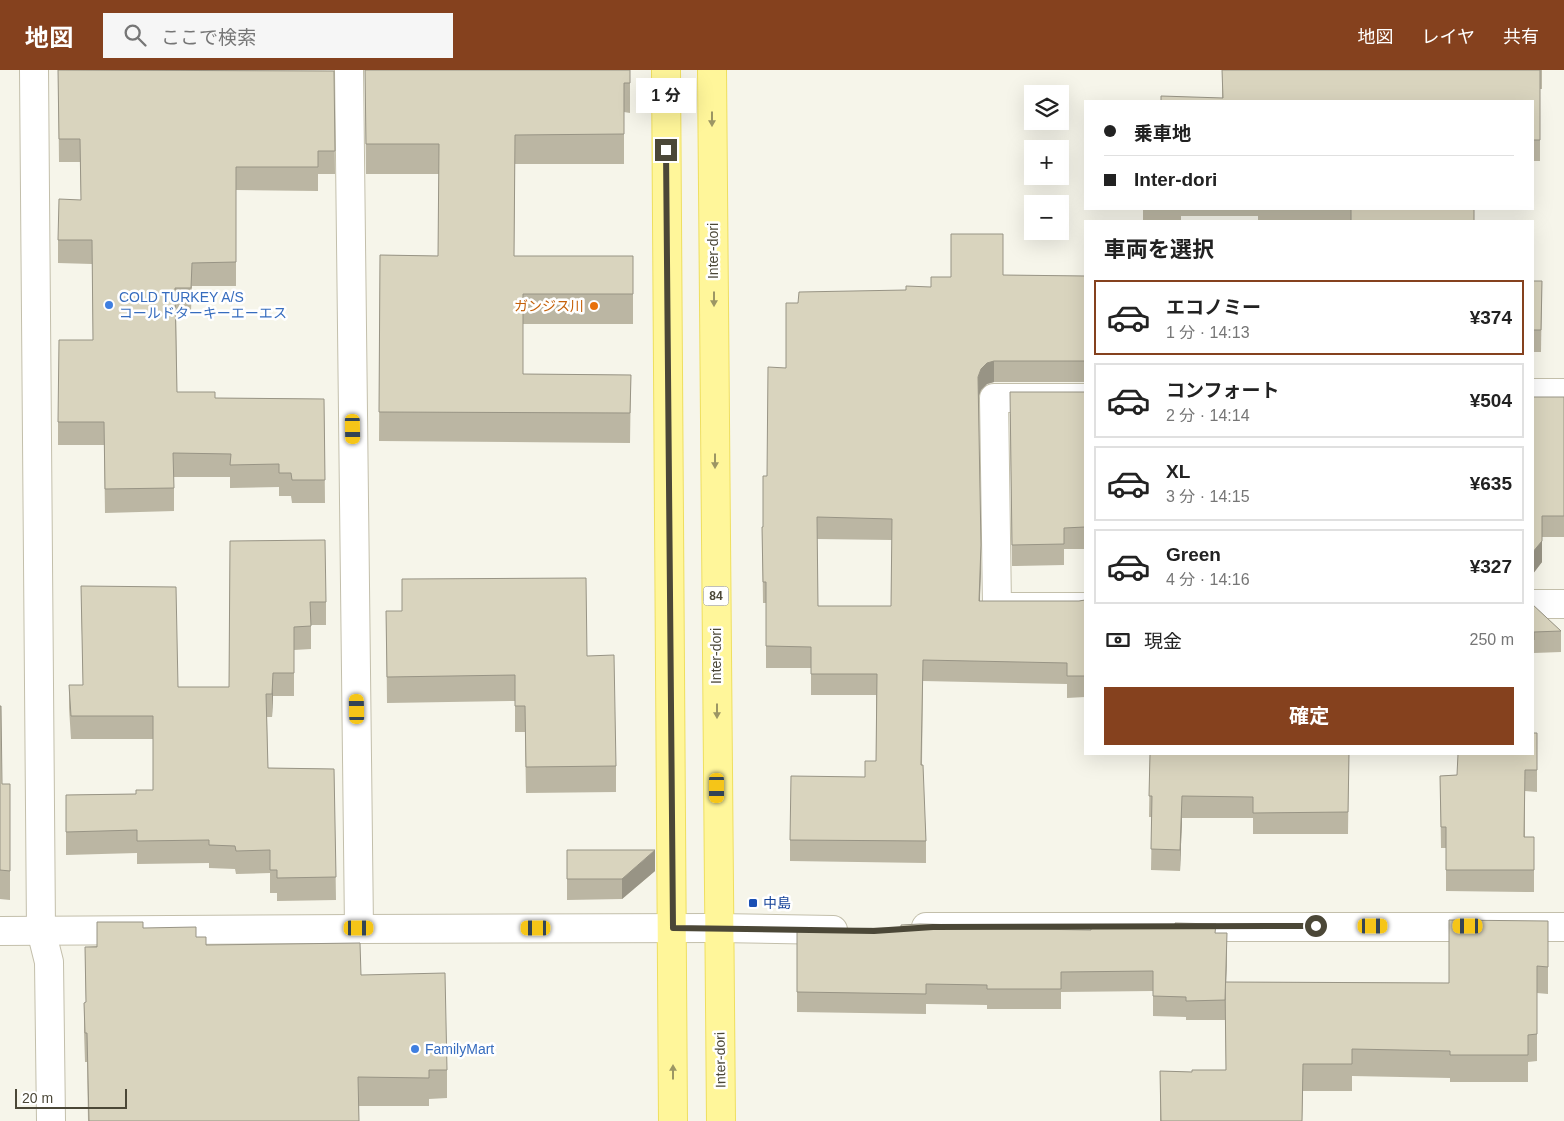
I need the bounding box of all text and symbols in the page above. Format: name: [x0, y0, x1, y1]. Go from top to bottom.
search box: [103, 13, 453, 58]
icon: search: [121, 21, 149, 49]
text: 地図: [25, 24, 73, 51]
text: ここで検索: [161, 27, 256, 48]
text: 地図: [1358, 27, 1394, 47]
text: レイヤ: [1422, 27, 1475, 47]
text: 共有: [1503, 27, 1539, 47]
callout: 1 分: [636, 78, 696, 112]
map controls: [1024, 85, 1069, 240]
button: layers: [1024, 85, 1069, 130]
text: 1 分: [651, 87, 681, 104]
one-way arrow: [708, 111, 716, 127]
text: 乗車地: [1134, 123, 1191, 144]
route end: [655, 139, 677, 161]
button: +: [1024, 140, 1069, 185]
text: Inter-dori: [1134, 169, 1217, 190]
button: −: [1024, 195, 1069, 240]
street label: Inter-dori: [705, 223, 721, 279]
text: 車両を選択: [1104, 237, 1214, 262]
place label: COLD TURKEY A/S コールドターキーエーエス: [119, 289, 287, 321]
one-way arrow: [710, 291, 718, 307]
icon: car: [1106, 295, 1151, 340]
text: エコノミー: [1166, 297, 1261, 318]
place label: ガンジス川: [514, 298, 584, 314]
marker: COLD TURKEY A/S コールドターキーエーエス: [103, 299, 115, 311]
marker: ガンジス川: [588, 300, 600, 312]
text: ¥374: [1470, 307, 1512, 328]
text: 1 分 · 14:13: [1166, 324, 1250, 341]
icon: car: [1106, 378, 1151, 423]
text: コンフォート: [1166, 380, 1279, 401]
text: ¥504: [1470, 390, 1512, 411]
text: 2 分 · 14:14: [1166, 407, 1250, 424]
car: [345, 414, 360, 444]
one-way arrow: [711, 453, 719, 469]
icon: car: [1106, 461, 1151, 506]
text: XL: [1166, 461, 1190, 482]
text: ¥635: [1470, 473, 1512, 494]
text: 3 分 · 14:15: [1166, 488, 1250, 505]
icon: car: [1106, 544, 1151, 589]
text: Green: [1166, 544, 1221, 565]
text: ¥327: [1470, 556, 1512, 577]
text: 4 分 · 14:16: [1166, 571, 1250, 588]
road number: 84: [704, 586, 728, 606]
icon: cash: [1104, 626, 1132, 654]
street label: Inter-dori: [708, 628, 724, 684]
text: 現金: [1144, 631, 1182, 652]
text: 250 m: [1470, 631, 1514, 648]
button: 確定: [1104, 687, 1514, 745]
car: [349, 694, 364, 724]
one-way arrow: [713, 703, 721, 719]
car: [709, 773, 724, 803]
place label: 中島: [763, 895, 791, 911]
marker: 中島: [747, 897, 759, 909]
route start: [1305, 915, 1327, 937]
car: [1358, 919, 1388, 934]
car: [1453, 919, 1483, 934]
car: [344, 921, 374, 936]
car: [521, 921, 551, 936]
street label: Inter-dori: [712, 1032, 728, 1088]
place label: FamilyMart: [425, 1041, 494, 1057]
marker: FamilyMart: [409, 1043, 421, 1055]
one-way arrow: [669, 1064, 677, 1080]
scale bar: [15, 1086, 128, 1109]
text: 20 m: [22, 1090, 53, 1106]

